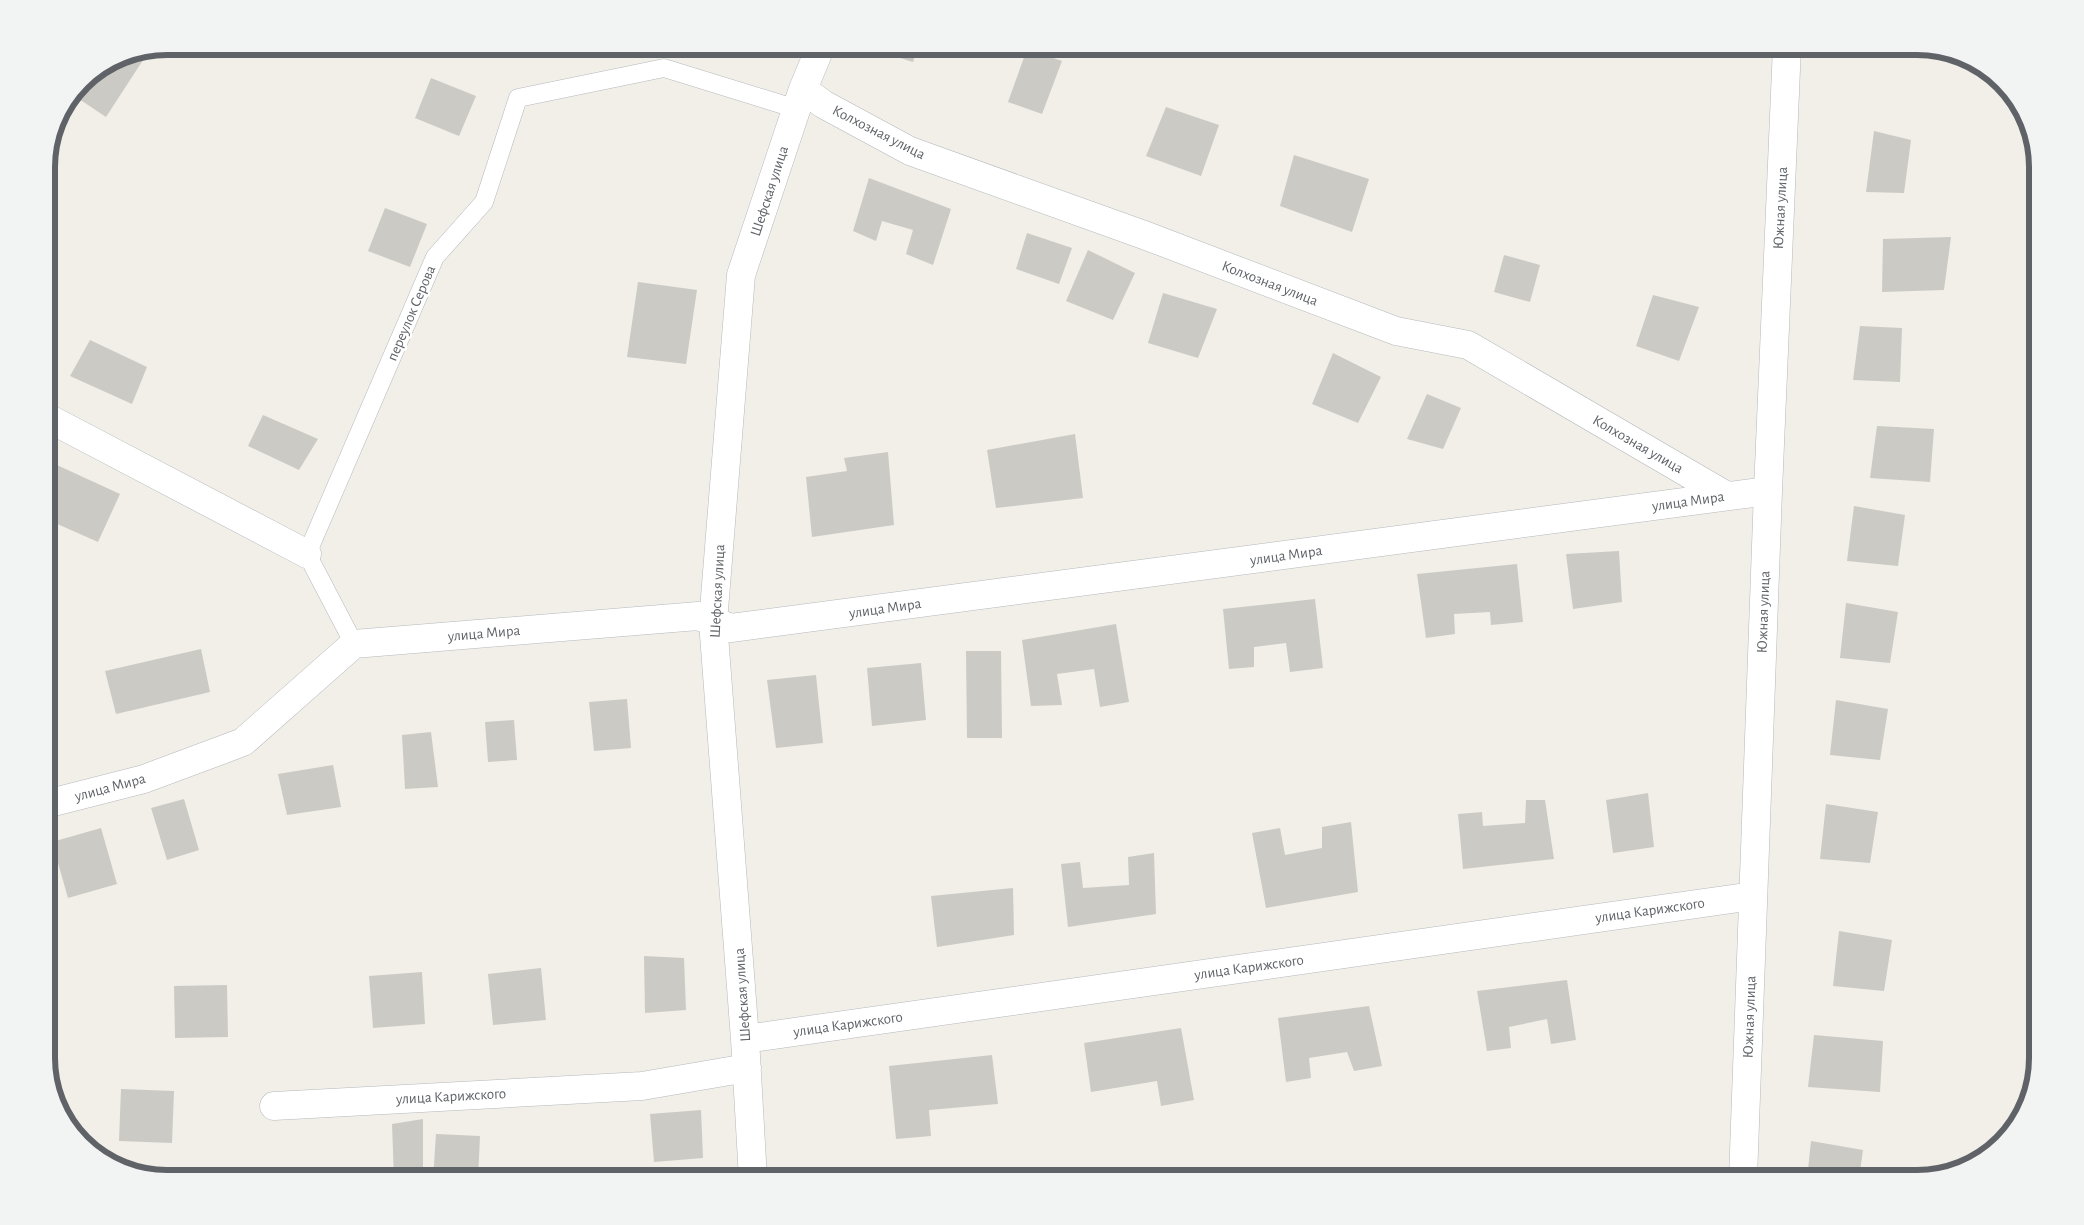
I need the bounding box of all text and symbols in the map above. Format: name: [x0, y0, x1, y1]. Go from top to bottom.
street label: Колхозная улица: [830, 103, 928, 162]
street label: Шефская улица: [748, 144, 791, 238]
street label: Южная улица: [1771, 166, 1790, 250]
street label: Колхозная улица: [1220, 258, 1320, 309]
street label: переулок Серова: [385, 263, 438, 363]
street label: Колхозная улица: [1590, 412, 1686, 476]
street label: улица Мира: [1650, 489, 1725, 514]
street label: улица Мира: [1248, 543, 1323, 568]
street label: Шефская улица: [708, 544, 727, 638]
street label: Южная улица: [1755, 570, 1772, 654]
street label: улица Мира: [847, 596, 922, 621]
street label: улица Мира: [446, 623, 521, 644]
street label: улица Мира: [72, 771, 147, 804]
street label: улица Карижского: [1593, 895, 1706, 926]
street label: Шефская улица: [732, 947, 753, 1042]
street label: улица Карижского: [1192, 952, 1305, 983]
street label: Южная улица: [1741, 975, 1758, 1059]
street label: улица Карижского: [791, 1009, 904, 1040]
street label: улица Карижского: [395, 1086, 506, 1107]

